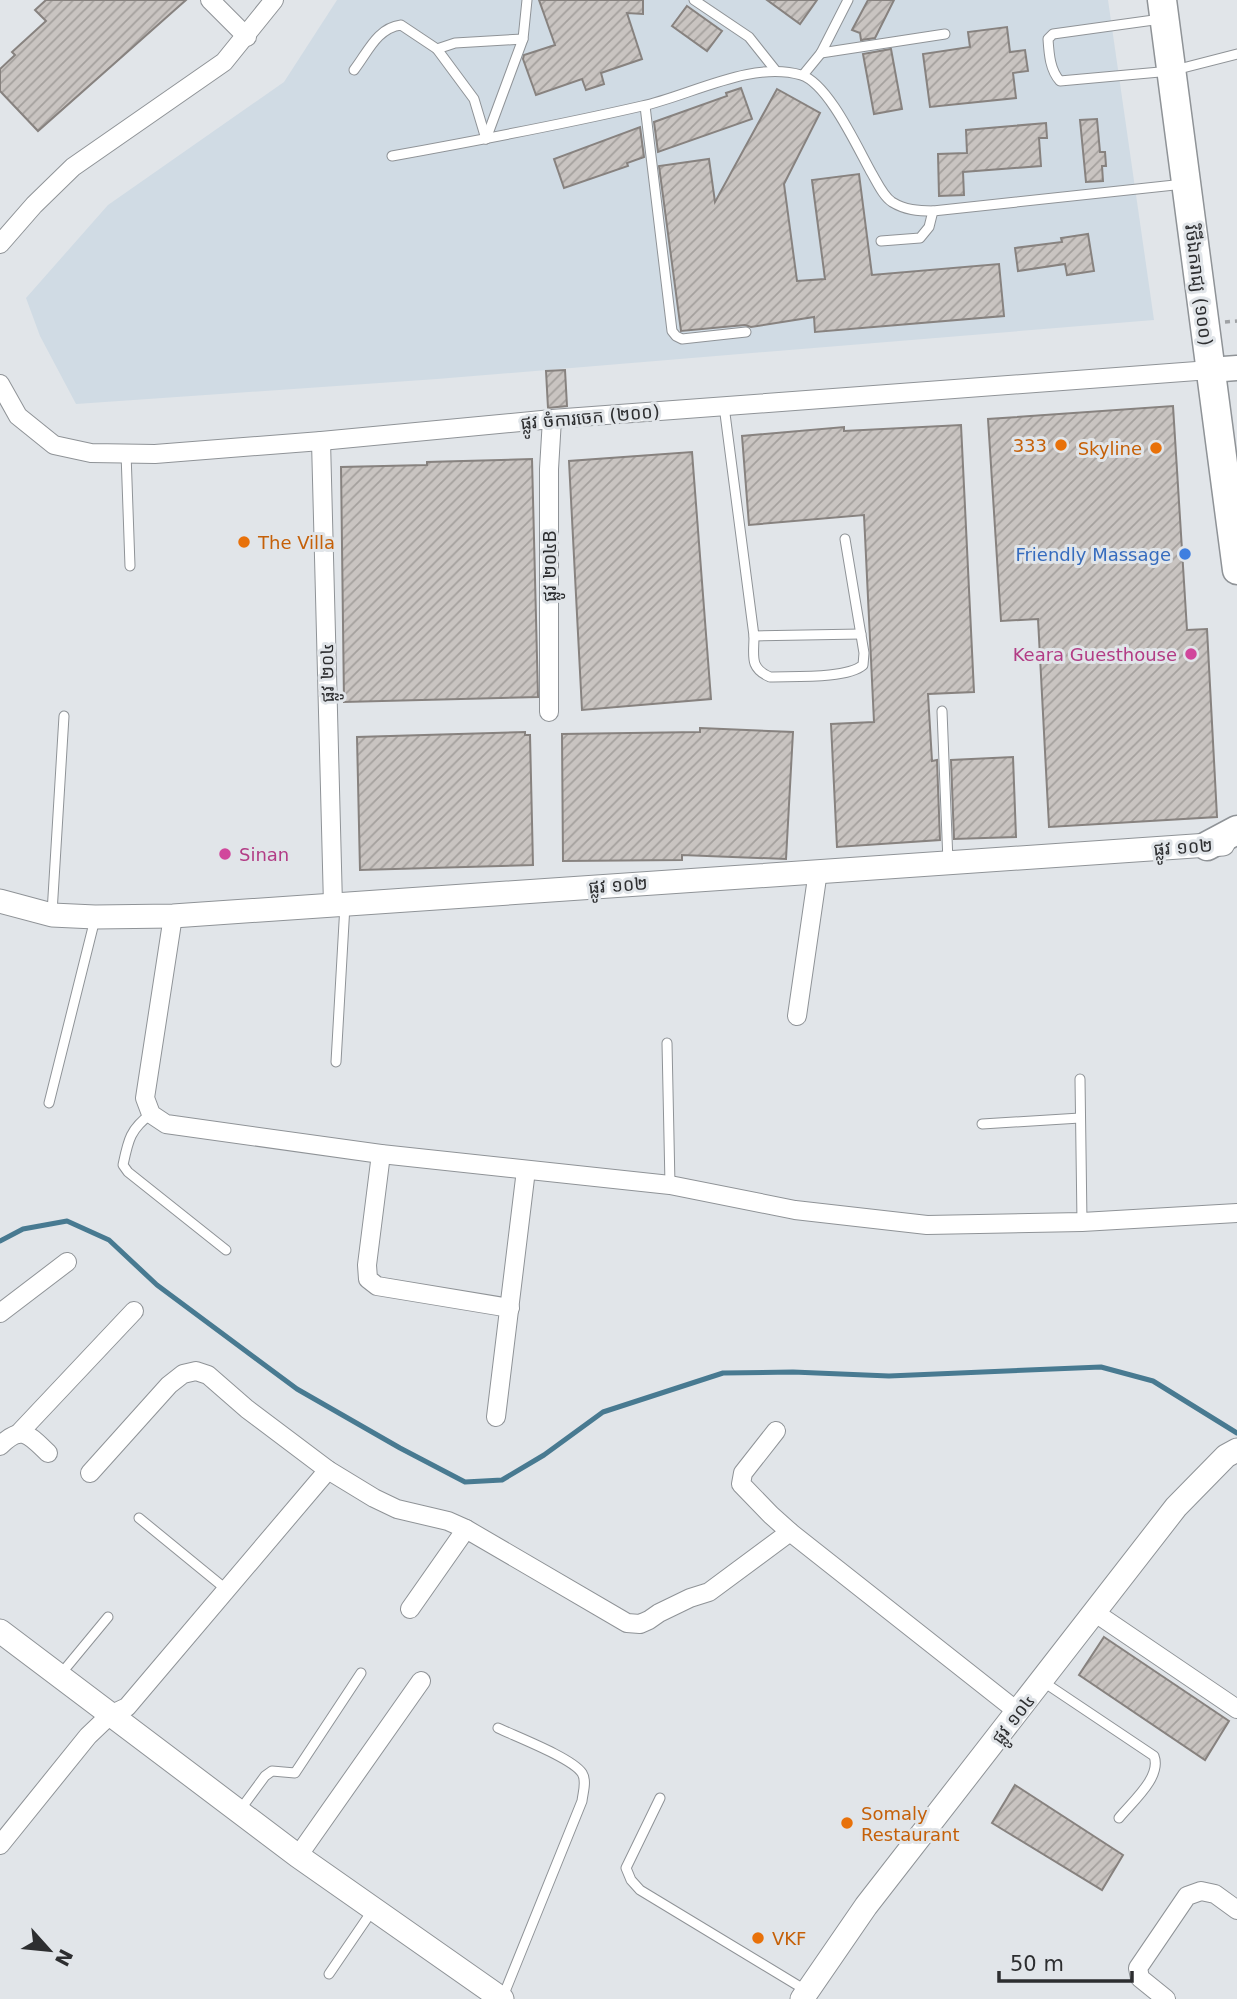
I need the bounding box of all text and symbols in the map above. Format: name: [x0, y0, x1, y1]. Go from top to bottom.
street label: វិថីឯករាជ្យ (១០០): [1180, 222, 1217, 347]
street label: ផ្លូវ ចំការចេក (២០០): [519, 400, 661, 440]
place label: 333: [1013, 435, 1047, 456]
marker: 333: [1053, 437, 1069, 453]
place label: Skyline: [1078, 438, 1142, 459]
marker: Skyline: [1148, 440, 1164, 456]
street label: ផ្លូវ ២០៤B: [539, 530, 566, 602]
place label: The Villa: [257, 532, 335, 553]
marker: The Villa: [236, 534, 252, 550]
place label: Friendly Massage: [1015, 544, 1171, 565]
marker: Friendly Massage: [1177, 546, 1193, 562]
street label: ផ្លូវ ២០៤: [316, 643, 344, 703]
place label: Keara Guesthouse: [1013, 644, 1177, 665]
marker: Keara Guesthouse: [1183, 646, 1199, 662]
street label: ផ្លូវ ១០២: [1153, 834, 1214, 866]
place label: Sinan: [239, 844, 289, 865]
marker: Sinan: [217, 846, 233, 862]
street label: ផ្លូវ ១០២: [588, 872, 649, 904]
street label: ផ្លូវ ១០៤: [987, 1690, 1044, 1752]
place label: Somaly Restaurant: [861, 1803, 960, 1845]
marker: Somaly Restaurant: [839, 1815, 855, 1831]
north arrow: [14, 1915, 84, 1985]
place label: VKF: [772, 1928, 806, 1949]
marker: VKF: [750, 1930, 766, 1946]
scale bar: [999, 1940, 1132, 1984]
text: N: [51, 1946, 78, 1970]
text: 50 m: [1010, 1952, 1064, 1976]

